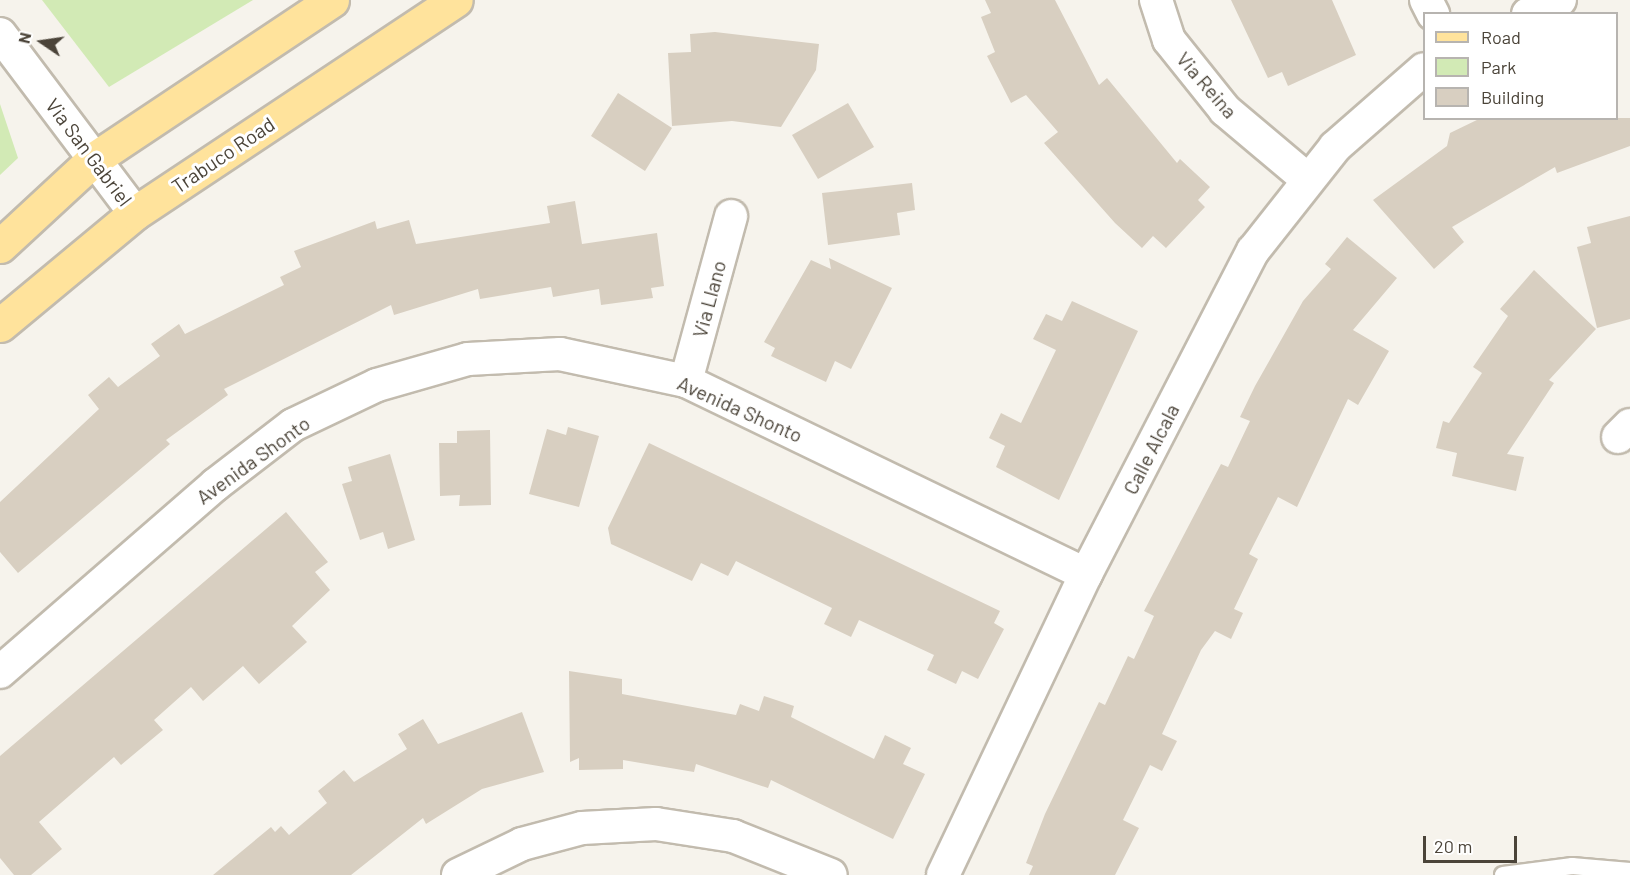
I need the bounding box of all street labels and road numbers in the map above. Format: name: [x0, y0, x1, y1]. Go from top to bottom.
street label: Via Reina: [1172, 47, 1242, 123]
street label: Via San Gabriel: [41, 93, 137, 211]
street label: Trabuco Road: [167, 112, 279, 198]
street label: Via Llano: [687, 258, 731, 340]
street label: Avenida Shonto: [674, 371, 806, 447]
street label: Calle Alcala: [1118, 400, 1184, 498]
street label: Avenida Shonto: [192, 411, 314, 509]

